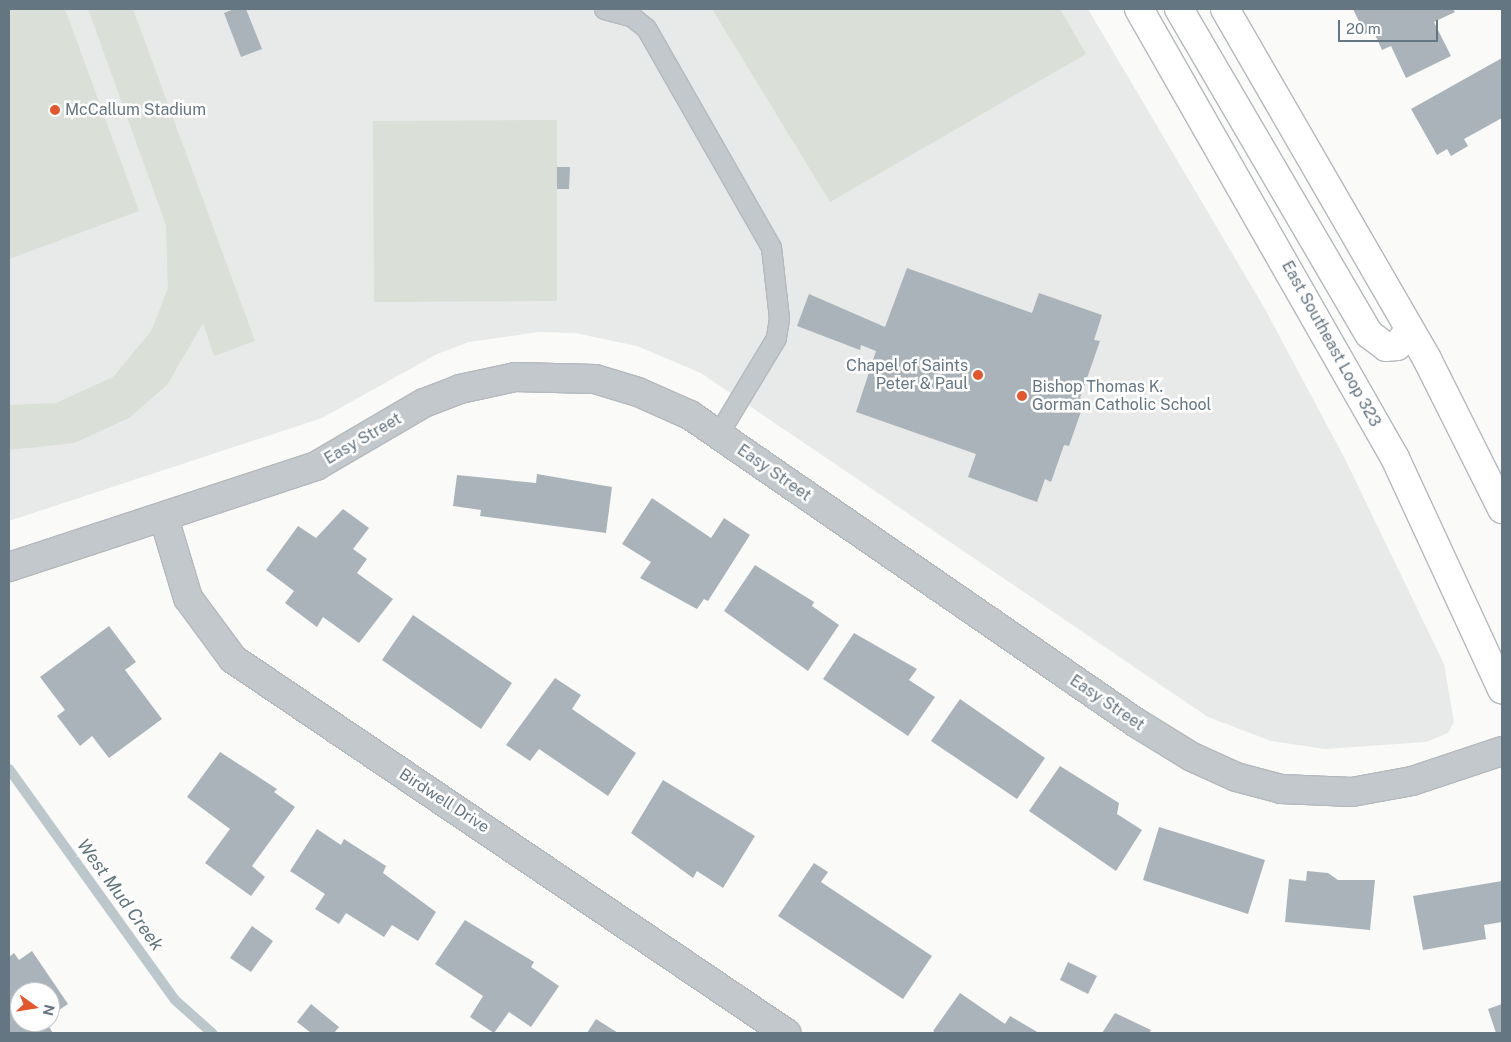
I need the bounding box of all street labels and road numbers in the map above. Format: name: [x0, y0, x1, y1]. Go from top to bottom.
street label: East Southeast Loop 323: [1277, 258, 1385, 430]
street label: Easy Street: [321, 409, 405, 469]
street label: Easy Street: [733, 441, 815, 505]
street label: Easy Street: [1066, 671, 1148, 735]
street label: Birdwell Drive: [395, 765, 493, 837]

